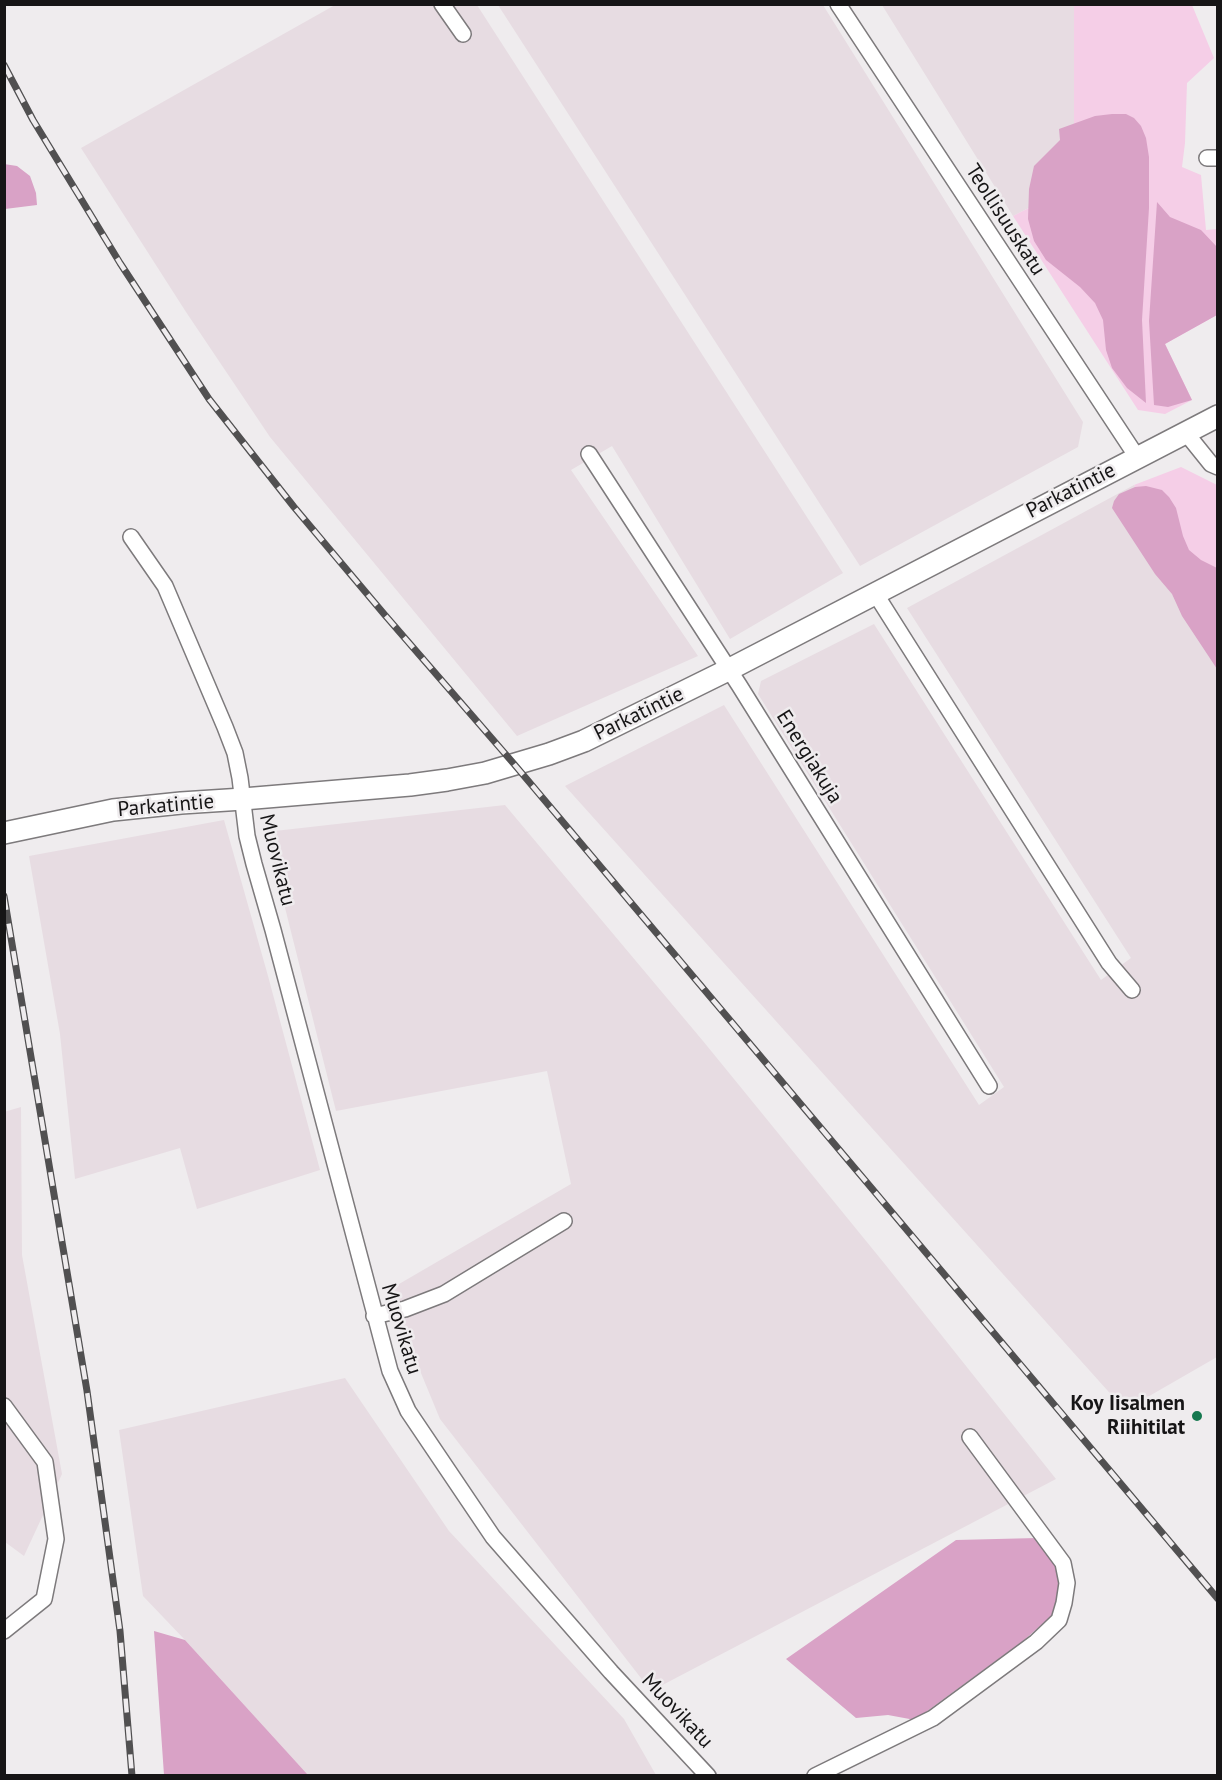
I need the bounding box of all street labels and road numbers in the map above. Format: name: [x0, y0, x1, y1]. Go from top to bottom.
street label: Teollisuuskatu: [960, 160, 1050, 280]
street label: Parkatintie: [1022, 458, 1120, 524]
street label: Parkatintie: [590, 681, 688, 747]
street label: Energiakuja: [770, 706, 848, 808]
street label: Parkatintie: [117, 789, 215, 823]
street label: Muovikatu: [253, 812, 301, 908]
street label: Muovikatu: [375, 1281, 427, 1377]
street label: Muovikatu: [636, 1668, 718, 1754]

